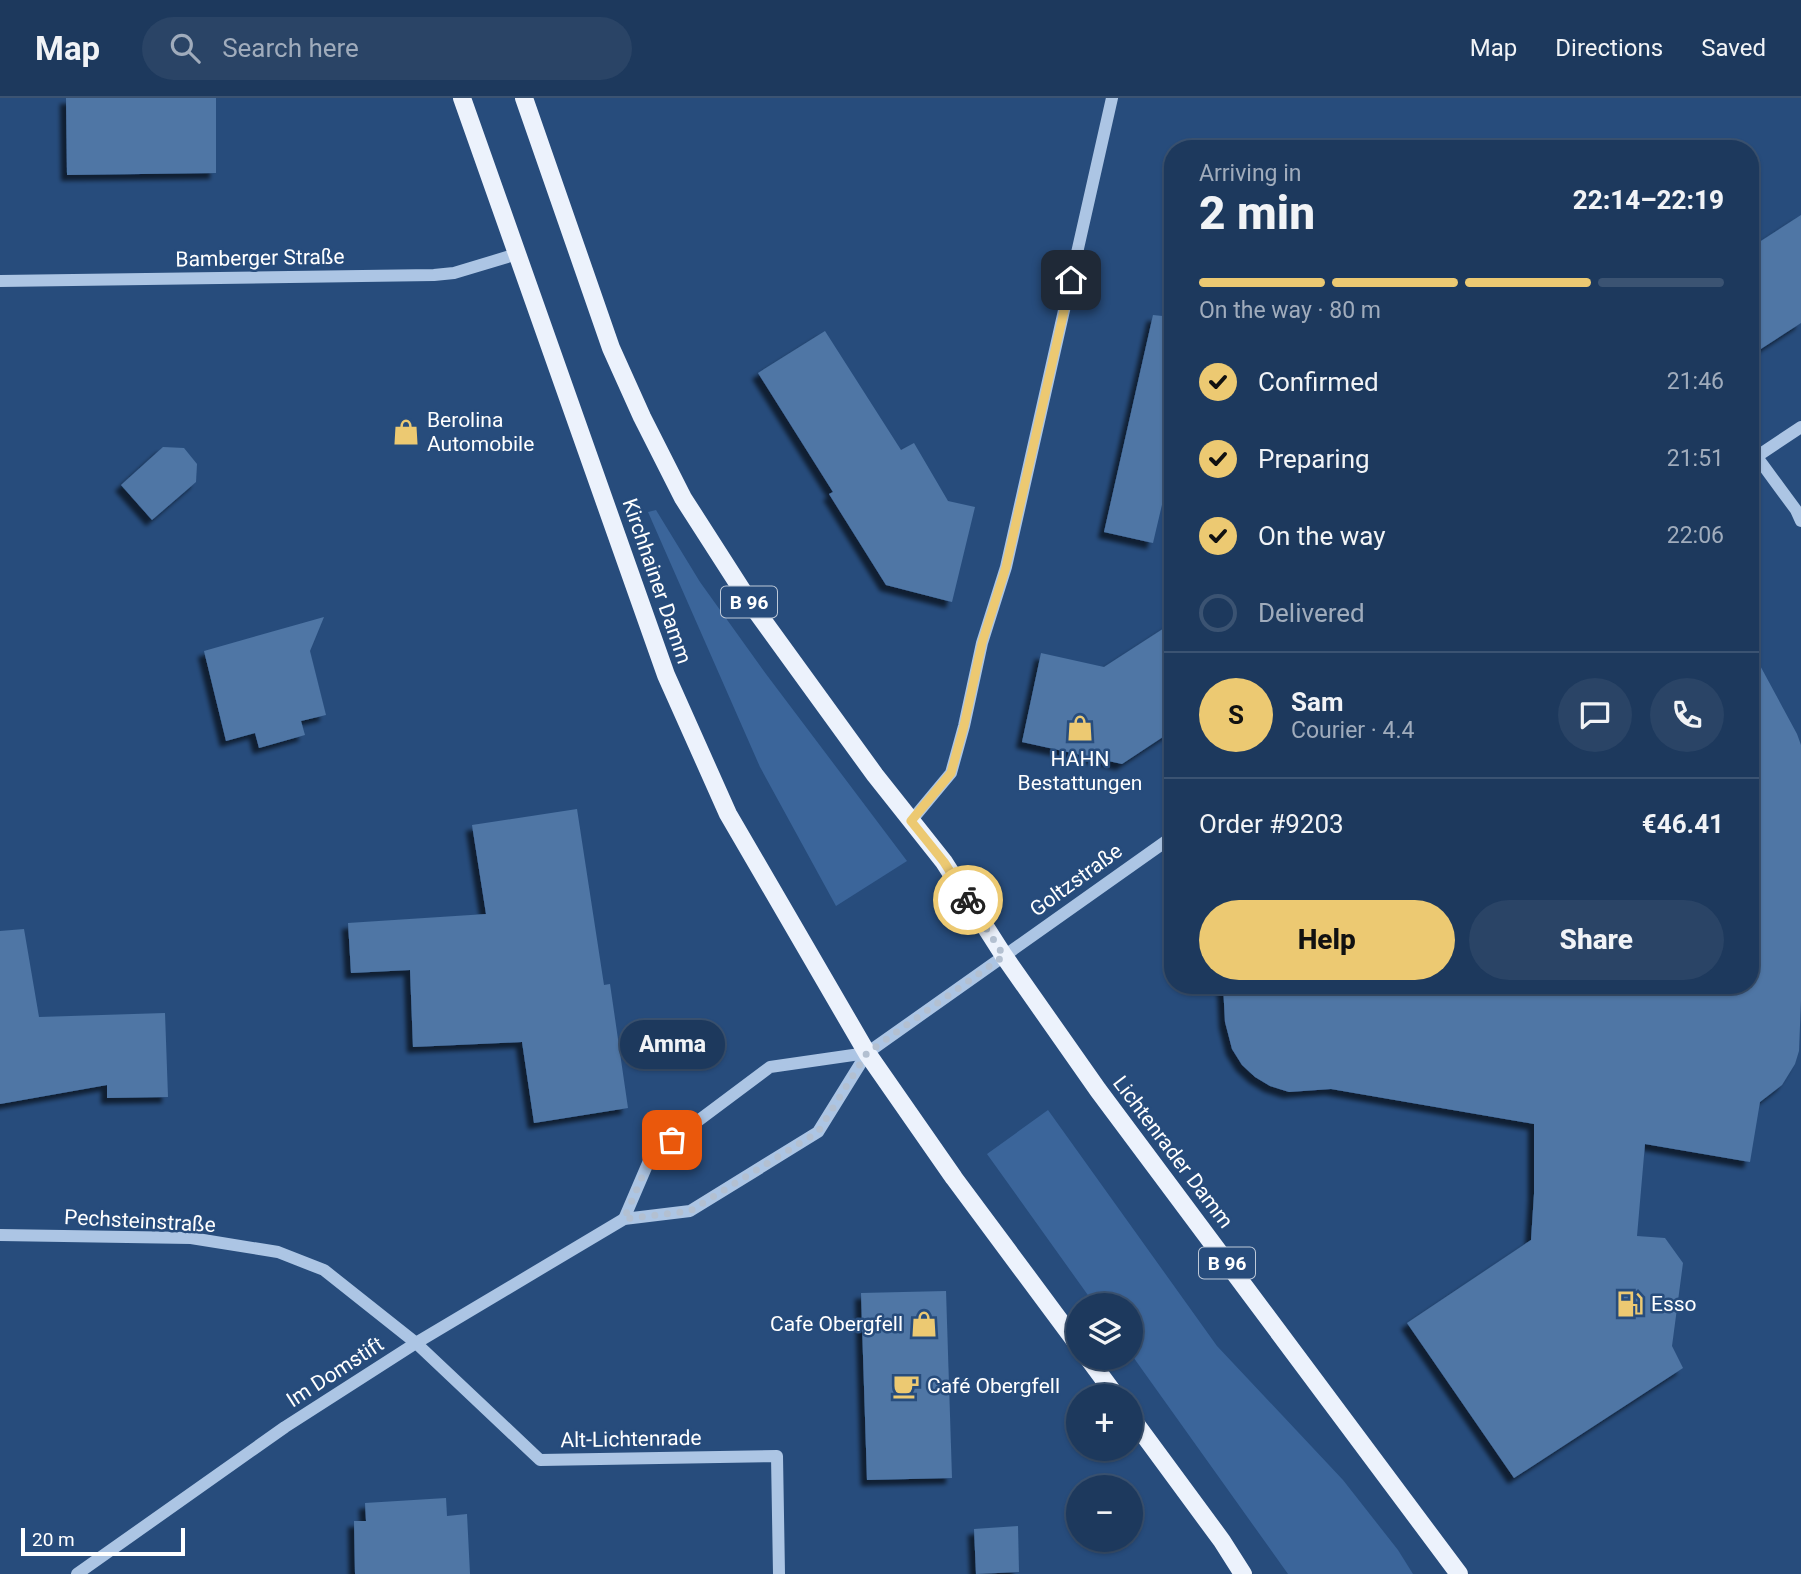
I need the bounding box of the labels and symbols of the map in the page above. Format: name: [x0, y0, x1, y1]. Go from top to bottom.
street label: Bamberger Straße: [175, 245, 345, 271]
pin: [1041, 250, 1101, 310]
place label: Berolina Automobile: [427, 408, 534, 456]
shop icon: Berolina Automobile: [391, 417, 421, 447]
street label: Kirchhainer Damm: [617, 495, 697, 667]
road number: B 96: [721, 587, 777, 618]
shop icon: HAHN Bestattungen: [1065, 713, 1095, 743]
place label: HAHN Bestattungen: [1018, 747, 1142, 795]
street label: Goltzstraße: [1025, 839, 1127, 921]
courier: [933, 865, 1003, 935]
callout: Amma: [620, 1021, 724, 1070]
street label: Lichtenrader Damm: [1108, 1071, 1238, 1233]
pin: [642, 1110, 702, 1170]
street label: Pechsteinstraße: [64, 1205, 216, 1237]
road number: B 96: [1199, 1247, 1255, 1278]
fuel station icon: Esso: [1615, 1289, 1645, 1319]
place label: Esso: [1651, 1292, 1697, 1316]
shop icon: Cafe Obergfell: [909, 1309, 939, 1339]
place label: Cafe Obergfell: [770, 1312, 903, 1336]
street label: Im Domstift: [282, 1332, 388, 1412]
cafe icon: Café Obergfell: [891, 1371, 921, 1401]
place label: Café Obergfell: [927, 1374, 1060, 1398]
street label: Alt-Lichtenrade: [560, 1426, 702, 1452]
scale bar: [21, 1525, 186, 1557]

